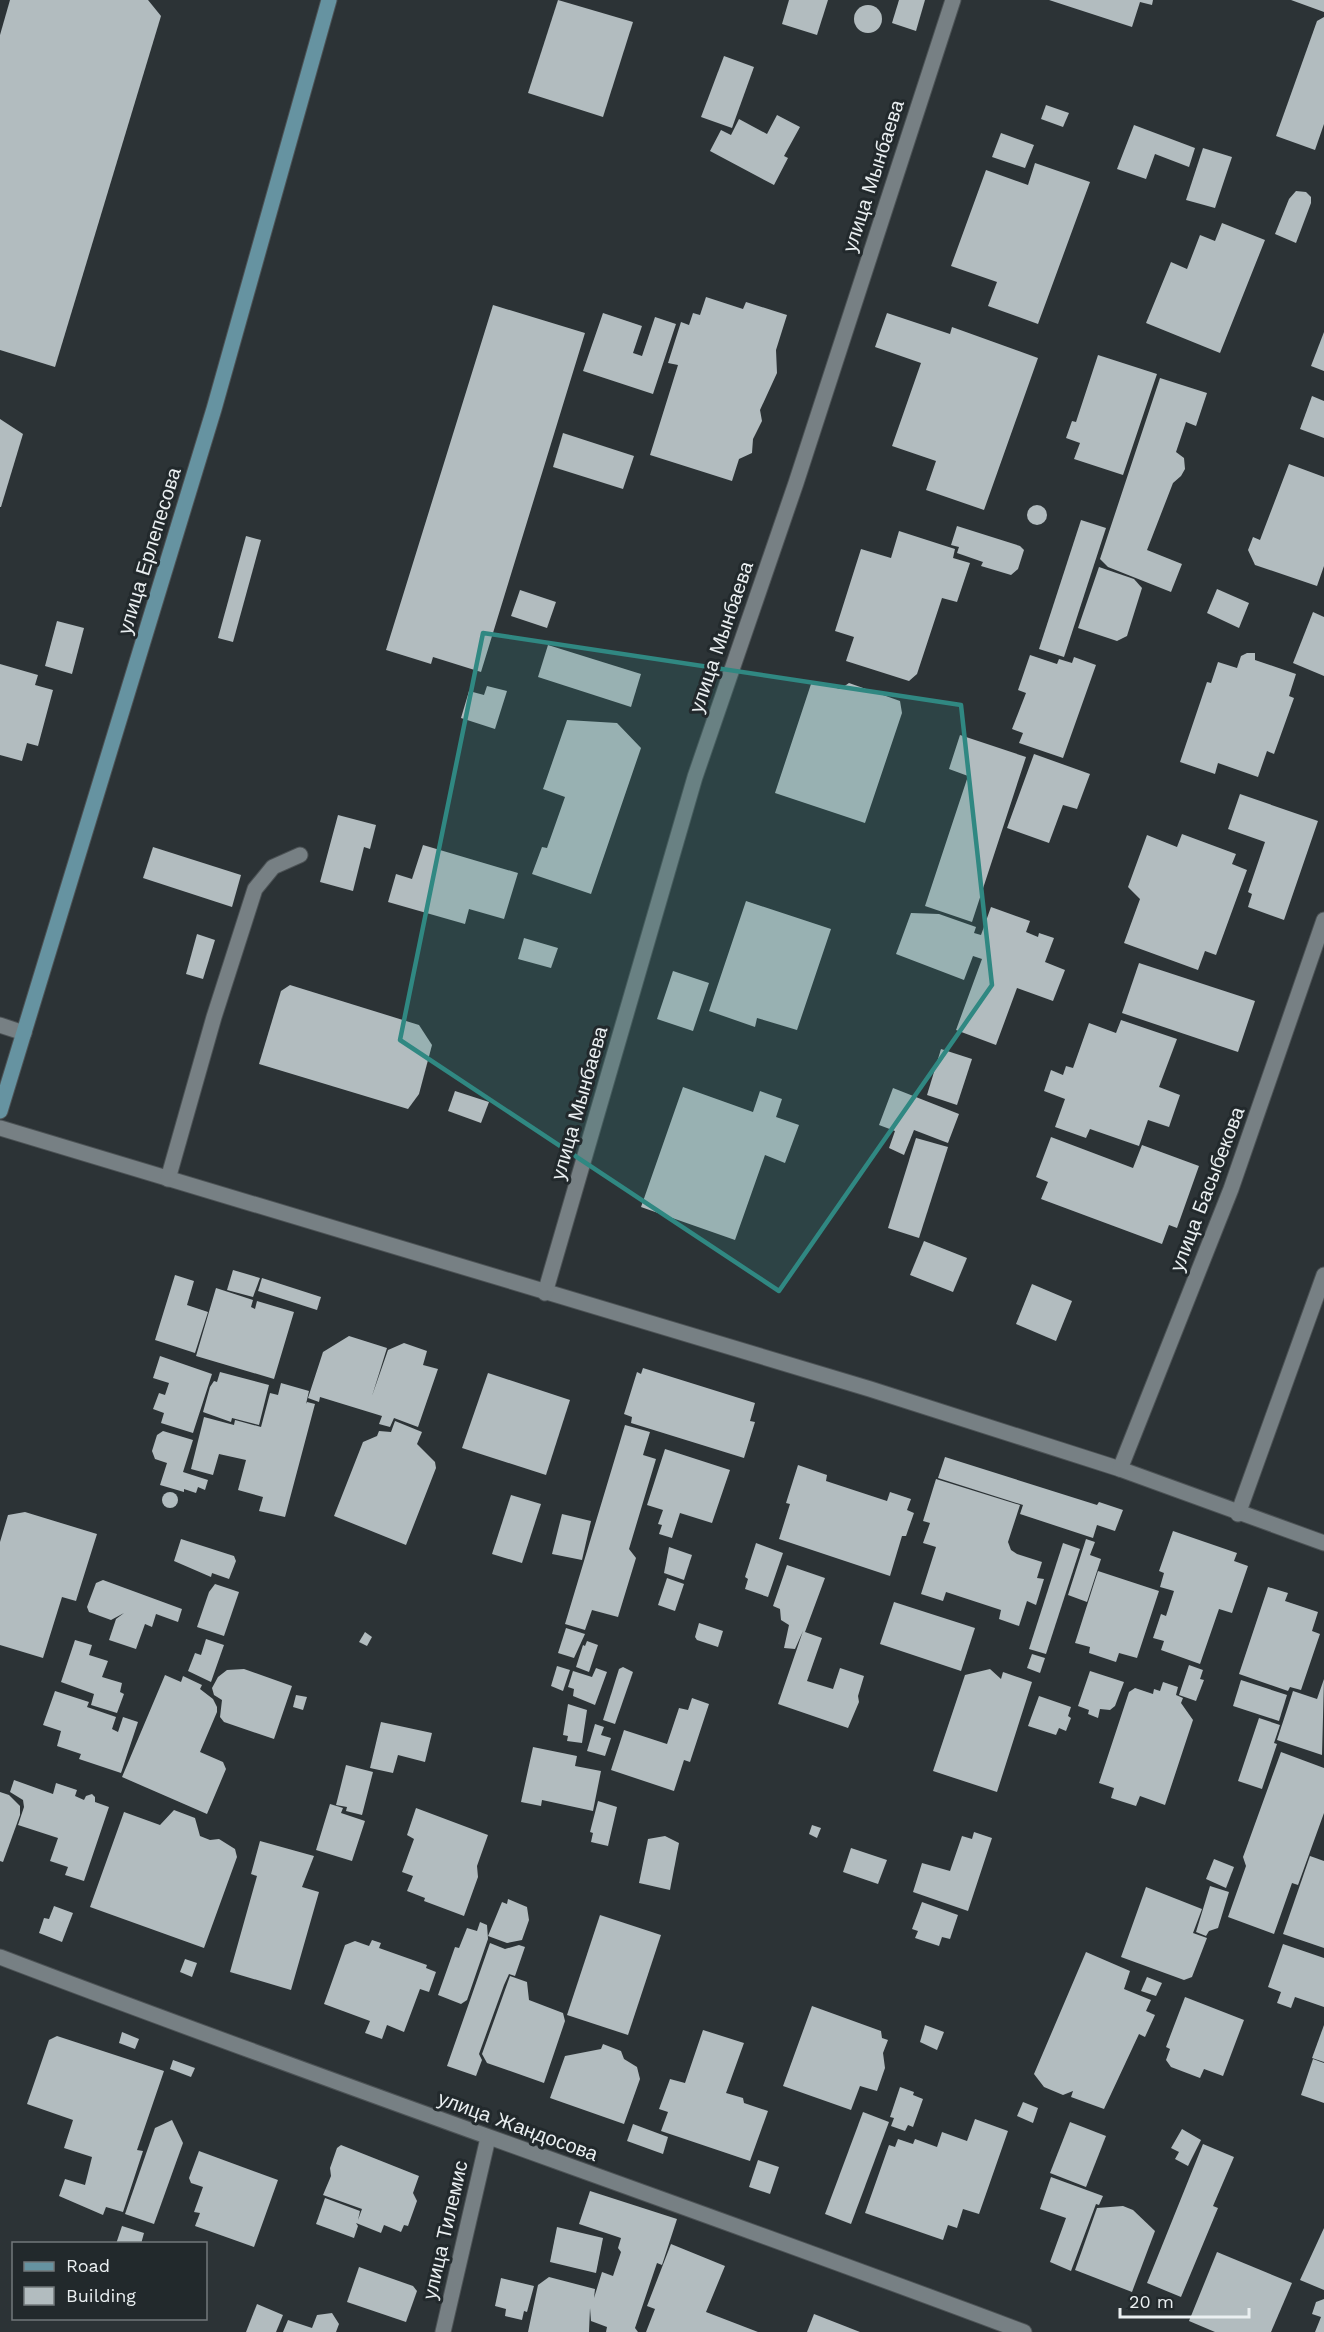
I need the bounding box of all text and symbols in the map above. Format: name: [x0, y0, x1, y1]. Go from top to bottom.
street label: улица Мынбаева: [837, 96, 909, 255]
street label: улица Ерлепесова: [112, 464, 186, 637]
street label: улица Мынбаева: [684, 557, 758, 716]
street label: улица Мынбаева: [546, 1023, 613, 1183]
street label: улица Басыбекова: [1165, 1102, 1250, 1275]
street label: улица Жандосова: [435, 2086, 602, 2166]
street label: улица Тилемис: [417, 2158, 473, 2302]
legend: [12, 2242, 207, 2320]
text: Road: [66, 2255, 110, 2276]
scale bar: [1120, 2281, 1249, 2319]
text: Building: [66, 2285, 136, 2306]
text: 20 m: [1129, 2291, 1174, 2312]

